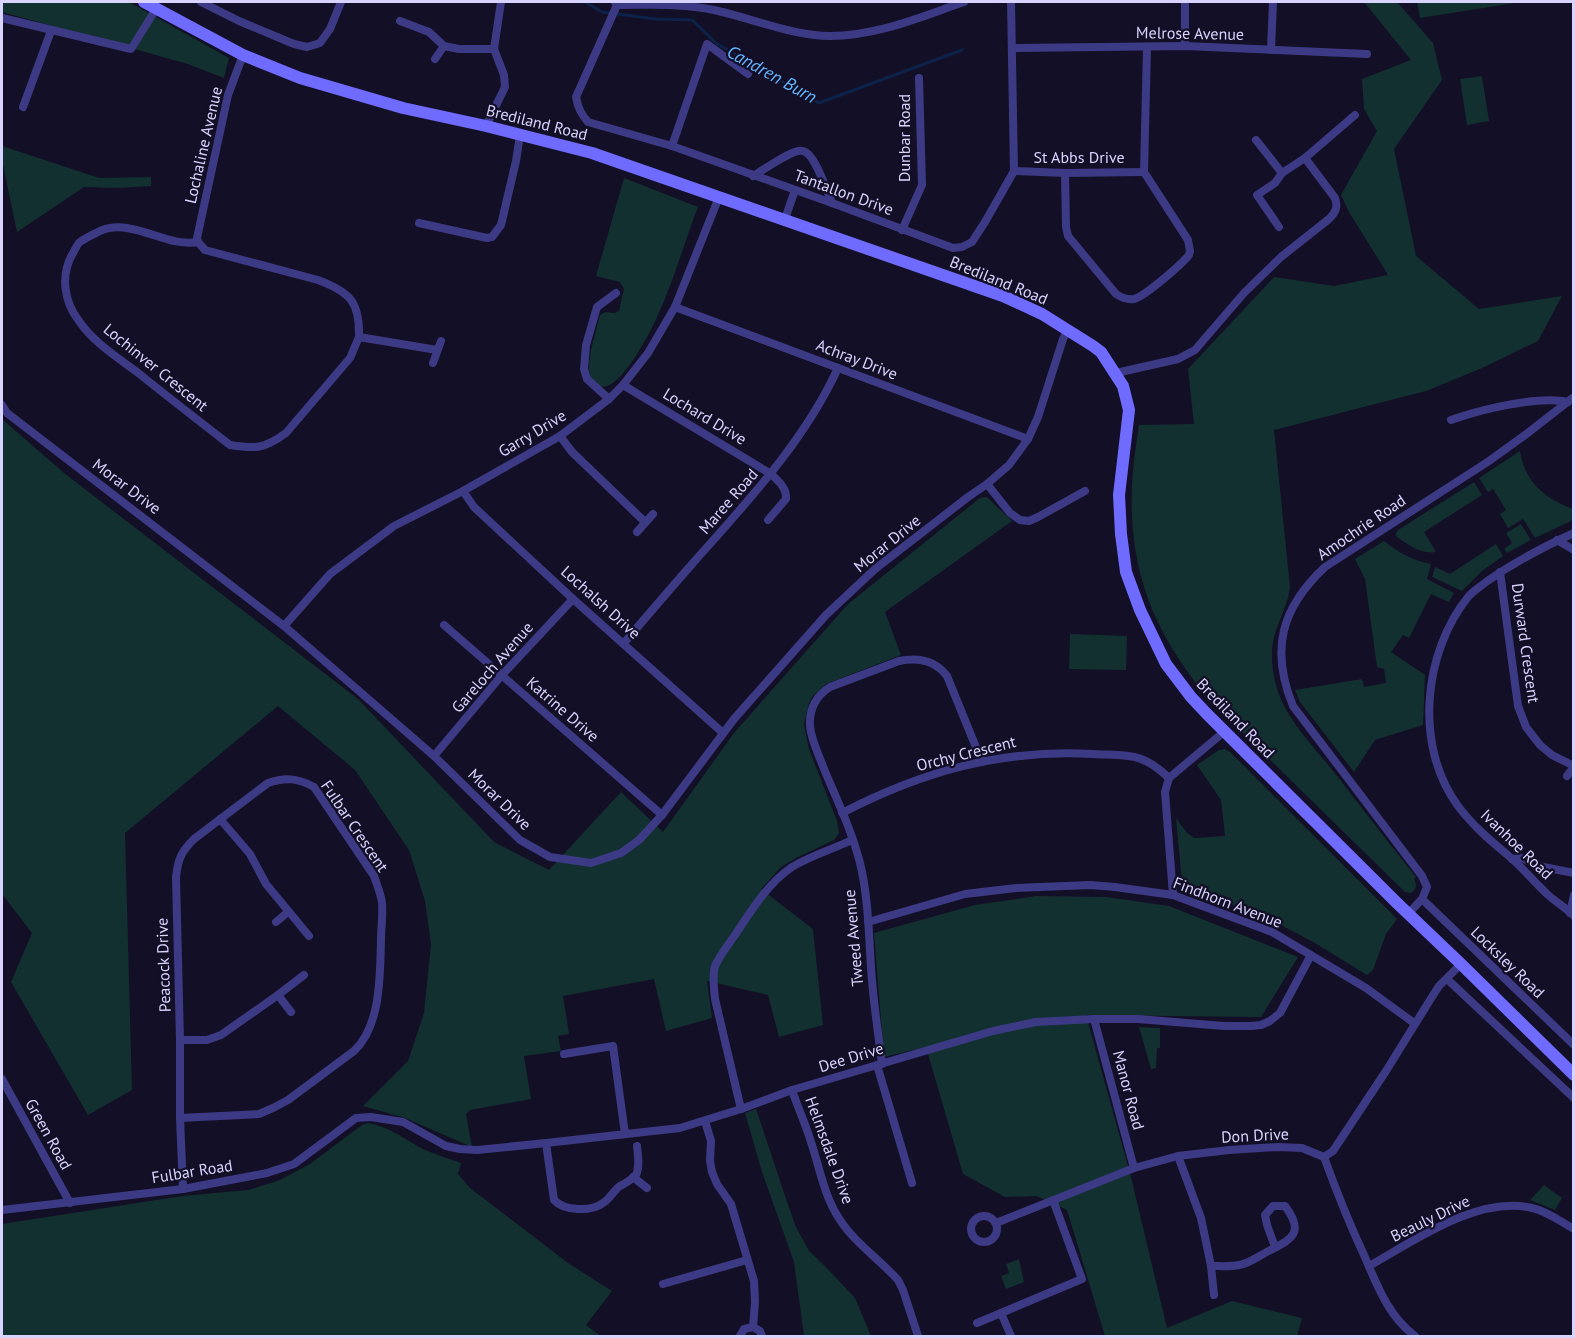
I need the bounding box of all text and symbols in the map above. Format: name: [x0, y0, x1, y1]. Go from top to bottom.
street label: Melrose Avenue: [1136, 22, 1244, 44]
water label: Candren Burn: [723, 40, 821, 108]
street label: Lochaline Avenue: [180, 85, 226, 205]
street label: Dunbar Road: [894, 94, 914, 182]
street label: Brediland Road: [484, 100, 590, 144]
street label: St Abbs Drive: [1033, 147, 1125, 167]
street label: Tantallon Drive: [792, 165, 896, 219]
street label: Brediland Road: [947, 251, 1051, 309]
street label: Lochinver Crescent: [100, 319, 213, 416]
street label: Achray Drive: [813, 334, 901, 384]
street label: Lochard Drive: [660, 383, 750, 449]
street label: Garry Drive: [494, 405, 570, 461]
street label: Morar Drive: [89, 454, 165, 518]
street label: Maree Road: [694, 464, 762, 538]
street label: Amochrie Road: [1313, 490, 1409, 564]
street label: Morar Drive: [850, 510, 924, 576]
street label: Lochalsh Drive: [557, 561, 645, 643]
street label: Durward Crescent: [1508, 582, 1544, 705]
street label: Gareloch Avenue: [447, 617, 537, 717]
street label: Katrine Drive: [523, 672, 603, 746]
street label: Brediland Road: [1193, 674, 1279, 762]
street label: Orchy Crescent: [914, 731, 1018, 775]
street label: Morar Drive: [464, 764, 536, 834]
street label: Fulbar Crescent: [317, 776, 393, 876]
street label: Ivanhoe Road: [1477, 805, 1557, 883]
street label: Findhorn Avenue: [1171, 872, 1285, 932]
street label: Tweed Avenue: [839, 889, 867, 987]
street label: Peacock Drive: [151, 917, 175, 1013]
street label: Locksley Road: [1467, 922, 1549, 1002]
street label: Dee Drive: [816, 1038, 886, 1076]
street label: Manor Road: [1109, 1048, 1149, 1132]
street label: Helmsdale Drive: [801, 1094, 859, 1206]
street label: Green Road: [21, 1095, 77, 1173]
street label: Don Drive: [1221, 1123, 1289, 1147]
street label: Fulbar Road: [150, 1155, 234, 1187]
street label: Beauly Drive: [1387, 1190, 1473, 1246]

